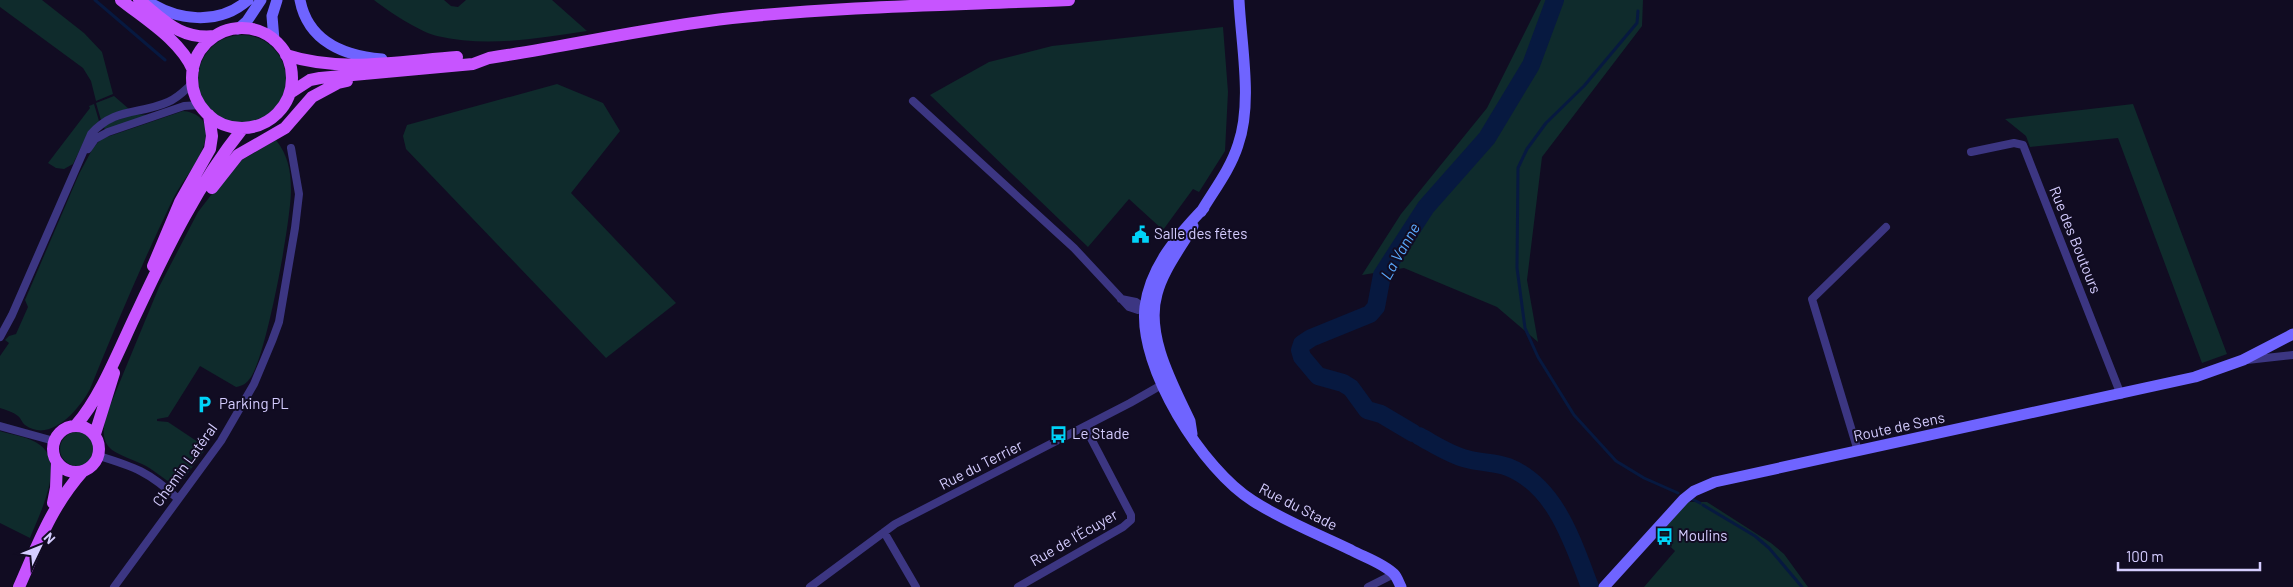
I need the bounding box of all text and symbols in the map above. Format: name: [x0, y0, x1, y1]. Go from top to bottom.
street label: Rue des Boutours: [2046, 183, 2106, 296]
water label: La Vanne: [1376, 219, 1423, 282]
public building icon: Salle des fêtes: [1130, 224, 1150, 244]
place label: Salle des fêtes: [1154, 224, 1247, 242]
parking icon: Parking PL: [195, 394, 215, 414]
place label: Parking PL: [219, 394, 289, 412]
street label: Route de Sens: [1852, 408, 1946, 444]
street label: Chemin Latéral: [148, 419, 220, 509]
bus stop icon: Le Stade: [1048, 424, 1068, 444]
place label: Le Stade: [1072, 424, 1130, 442]
street label: Rue du Terrier: [936, 435, 1026, 493]
street label: Rue du Stade: [1256, 479, 1341, 534]
street label: Rue de l’Écuyer: [1027, 505, 1121, 569]
north arrow: [15, 522, 65, 572]
bus stop icon: Moulins: [1654, 526, 1674, 546]
place label: Moulins: [1678, 526, 1728, 544]
text: N: [40, 529, 59, 547]
scale bar: [2118, 540, 2260, 572]
text: 100 m: [2126, 547, 2164, 565]

